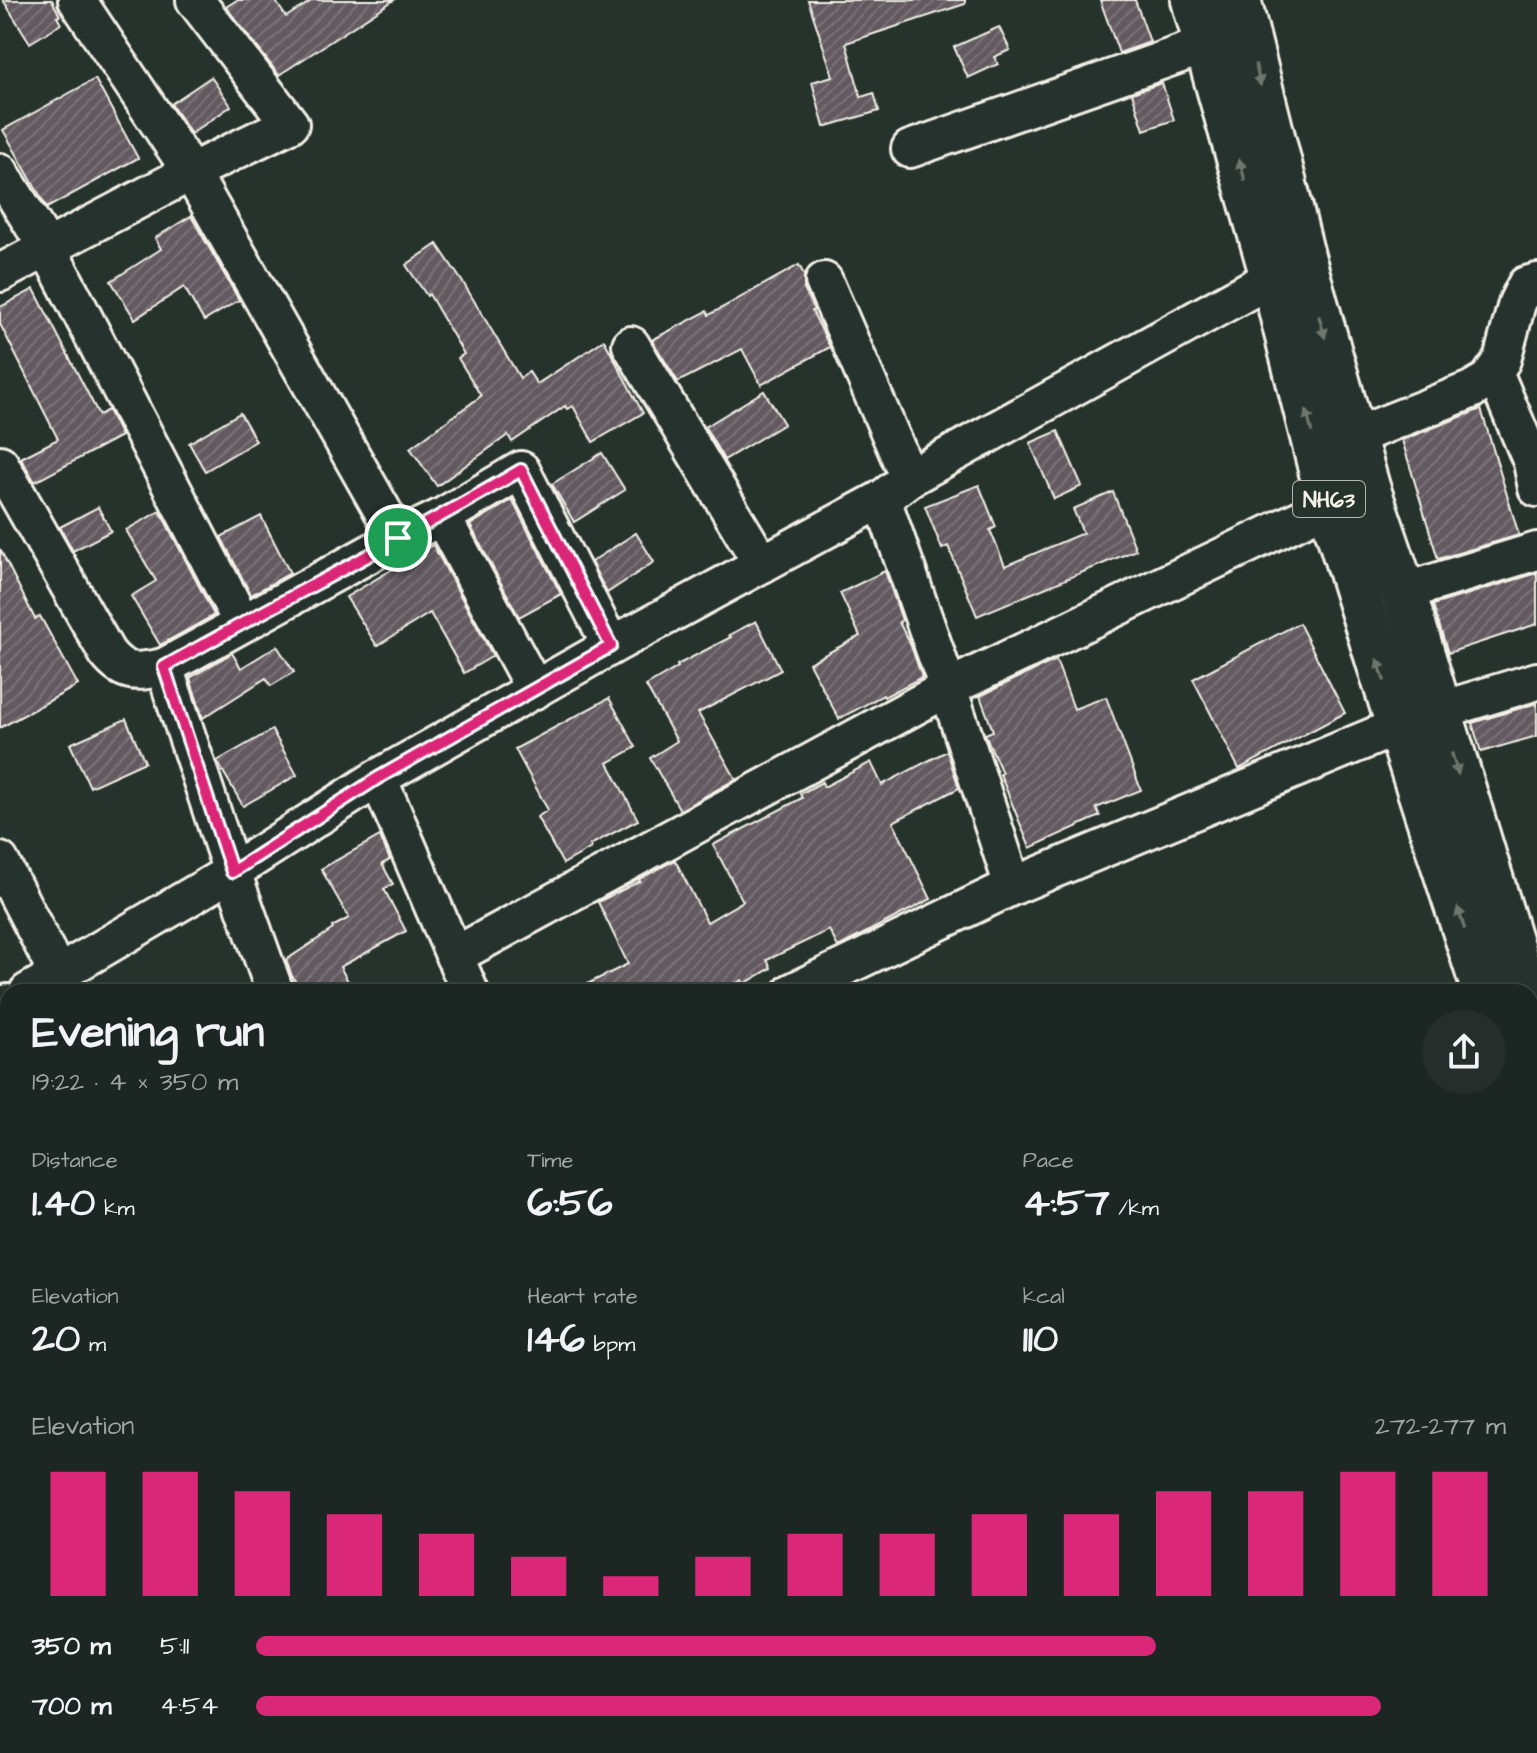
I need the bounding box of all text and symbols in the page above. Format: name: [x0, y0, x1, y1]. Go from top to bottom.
one-way arrow: [1252, 63, 1264, 88]
one-way arrow: [1235, 157, 1248, 181]
one-way arrow: [1316, 316, 1329, 340]
one-way arrow: [1302, 408, 1314, 433]
road number: NH63: [1293, 481, 1365, 517]
pin: [364, 504, 432, 572]
icon: arrive: [376, 516, 420, 560]
one-way arrow: [1375, 658, 1387, 682]
one-way arrow: [1449, 752, 1461, 776]
one-way arrow: [1454, 906, 1467, 930]
text: Evening run: [32, 1003, 264, 1064]
button: share: [1422, 1010, 1506, 1094]
text: 19:22 · 4 × 350 m: [32, 1064, 238, 1100]
text: Distance: [32, 1145, 118, 1176]
text: Time: [527, 1145, 573, 1176]
text: Pace: [1023, 1145, 1074, 1176]
text: 1.40: [32, 1176, 95, 1231]
text: 6:56: [527, 1176, 612, 1231]
text: 4:57: [1023, 1176, 1110, 1231]
text: km: [95, 1193, 135, 1224]
text: /km: [1110, 1193, 1159, 1224]
text: Elevation: [32, 1281, 119, 1312]
text: Heart rate: [527, 1281, 638, 1312]
text: kcal: [1023, 1281, 1065, 1312]
text: 20: [32, 1312, 80, 1367]
text: 146: [527, 1312, 585, 1367]
text: 110: [1023, 1312, 1058, 1367]
text: m: [80, 1329, 106, 1360]
text: bpm: [585, 1329, 635, 1360]
text: Elevation: [32, 1408, 134, 1444]
text: 272–277 m: [1375, 1408, 1506, 1444]
text: 350 m: [32, 1628, 111, 1664]
text: 5:11: [160, 1628, 189, 1664]
text: 700 m: [32, 1688, 111, 1724]
text: 4:54: [160, 1688, 218, 1724]

